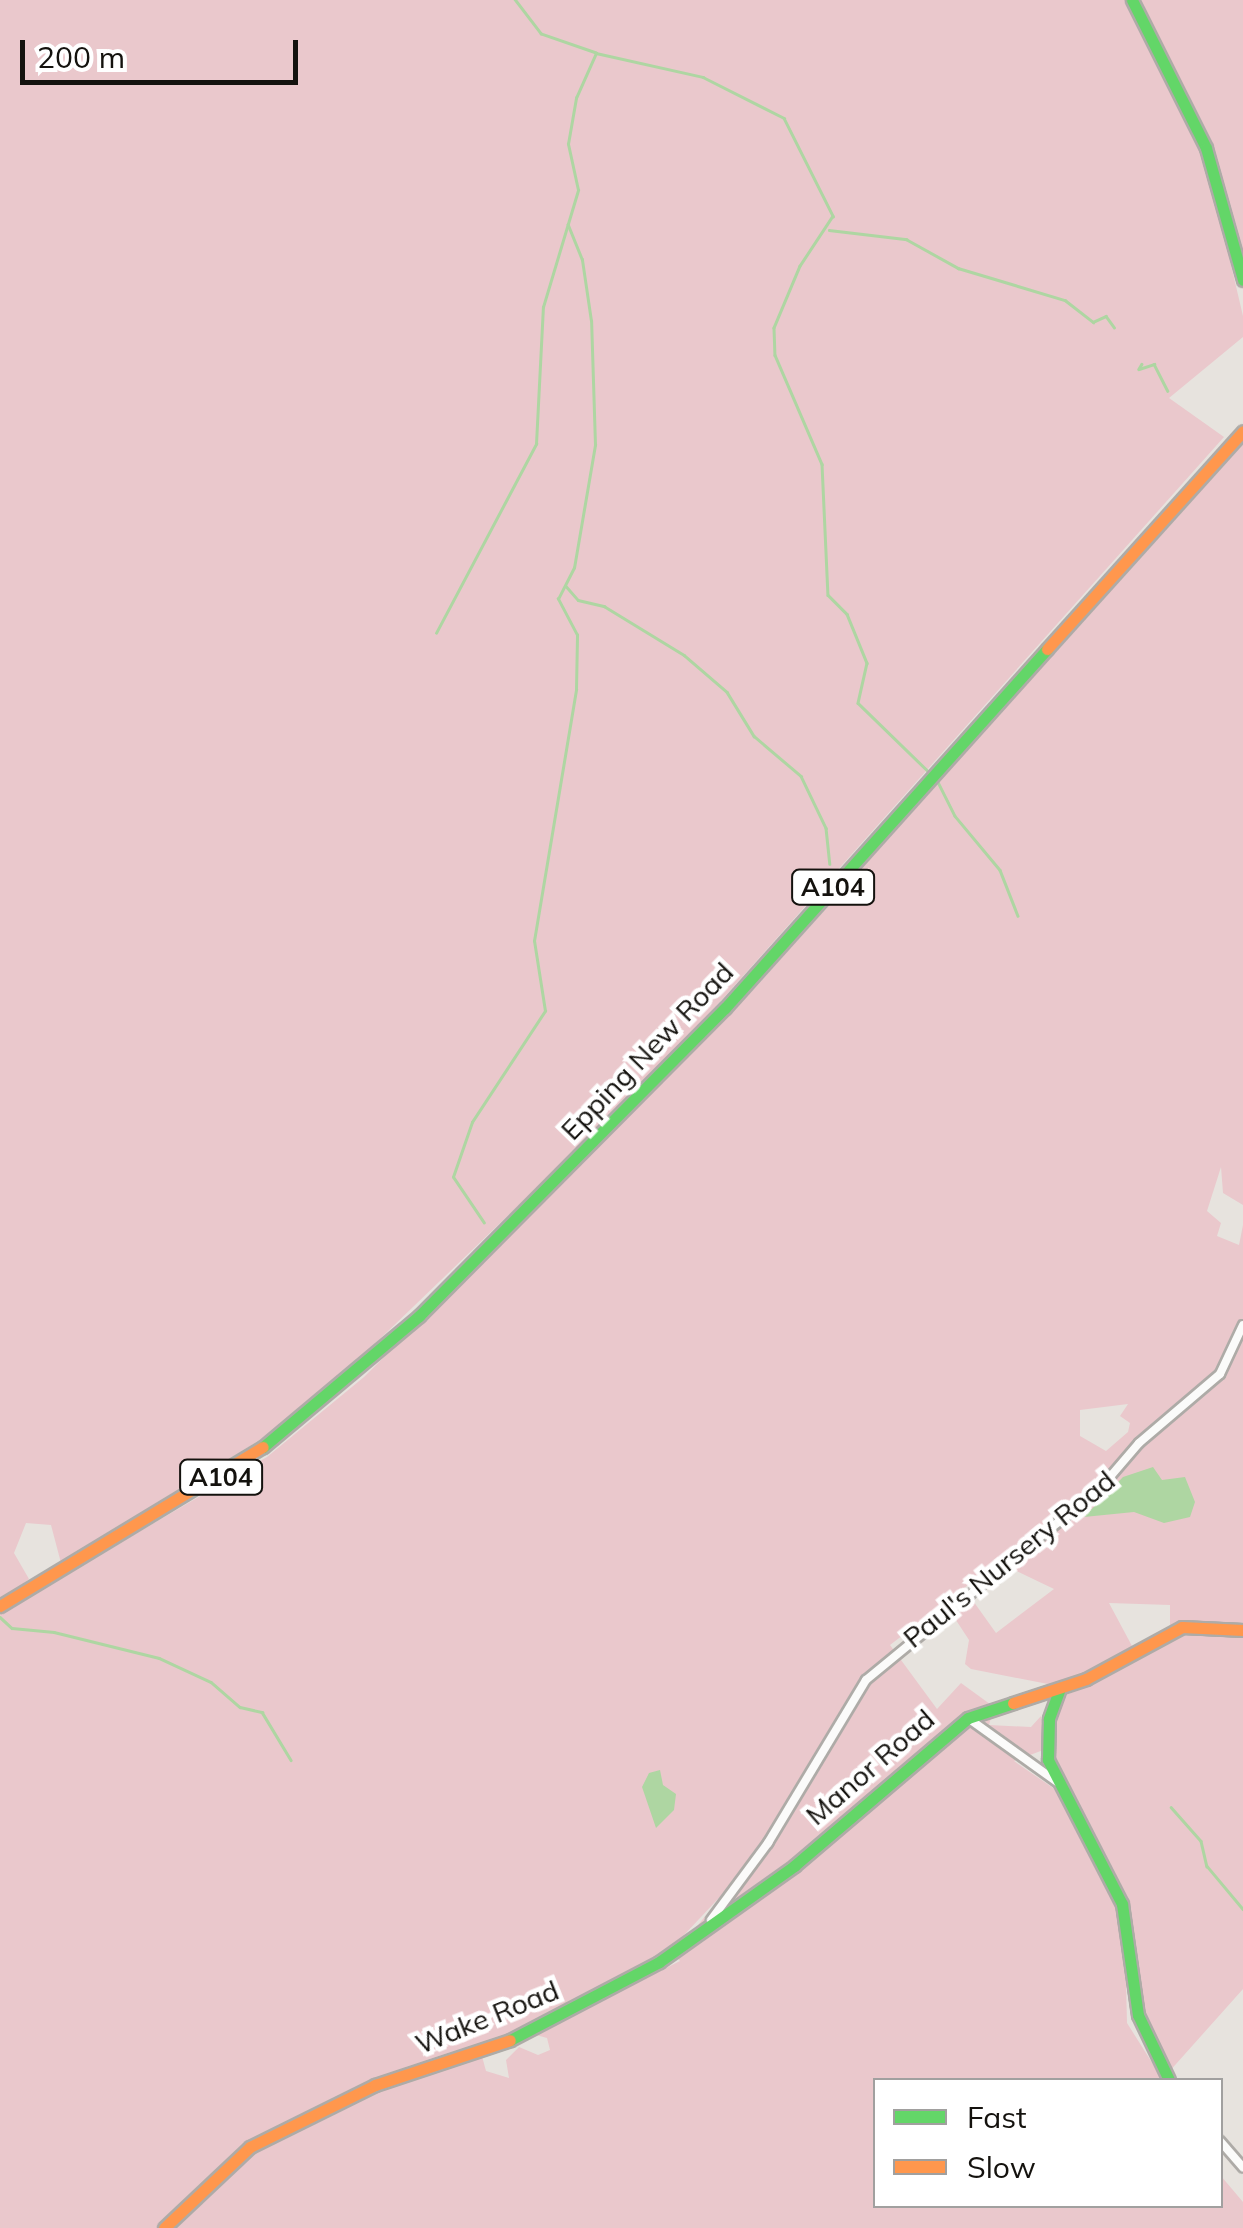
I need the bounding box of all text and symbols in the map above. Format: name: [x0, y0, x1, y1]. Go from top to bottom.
scale bar: [25, 20, 302, 82]
text: 200 m: [37, 38, 125, 76]
road number: A104: [790, 867, 876, 907]
street label: Epping New Road: [554, 955, 740, 1147]
road number: A104: [178, 1457, 264, 1497]
street label: Paul's Nursery Road: [896, 1463, 1122, 1655]
street label: Manor Road: [799, 1702, 941, 1832]
street label: Wake Road: [410, 1973, 564, 2061]
legend: [873, 2078, 1223, 2208]
text: Fast: [967, 2098, 1027, 2136]
text: Slow: [967, 2148, 1036, 2186]

